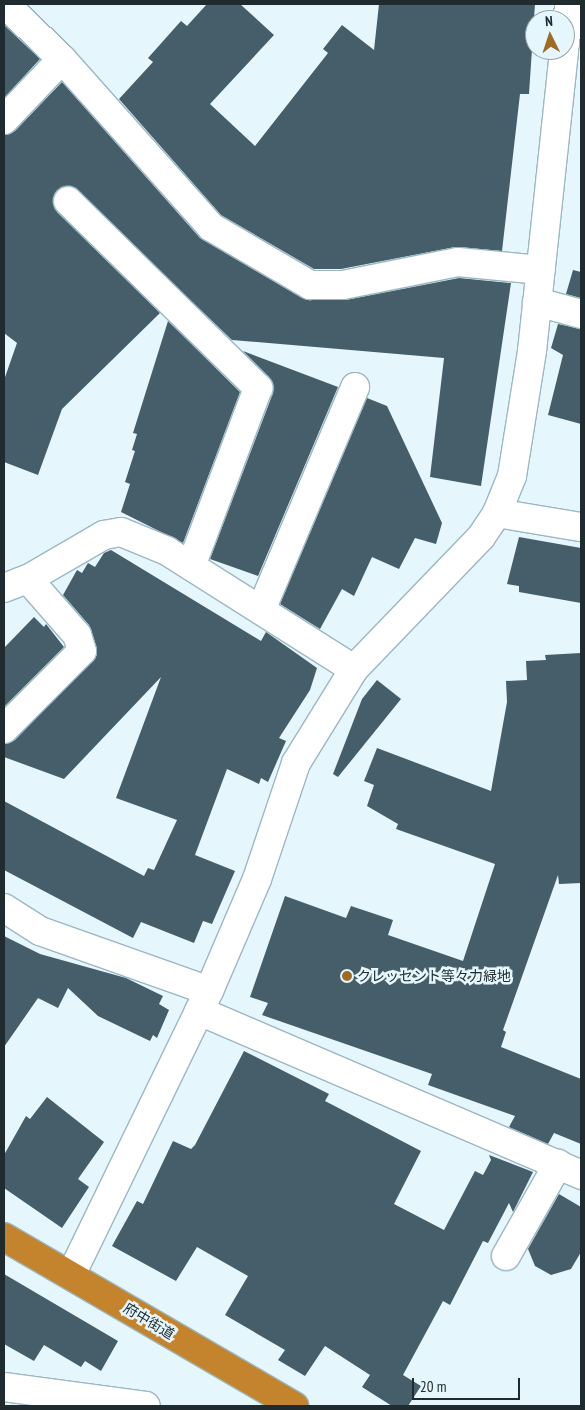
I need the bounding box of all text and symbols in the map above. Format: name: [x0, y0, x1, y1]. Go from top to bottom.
north arrow: [525, 10, 575, 60]
text: N: [545, 12, 553, 30]
place label: クレッセント等々力緑地: [357, 968, 511, 984]
marker: クレッセント等々力緑地: [341, 970, 353, 982]
street label: 府中街道: [121, 1299, 177, 1343]
scale bar: [415, 1368, 522, 1400]
text: 20 m: [420, 1377, 446, 1396]

